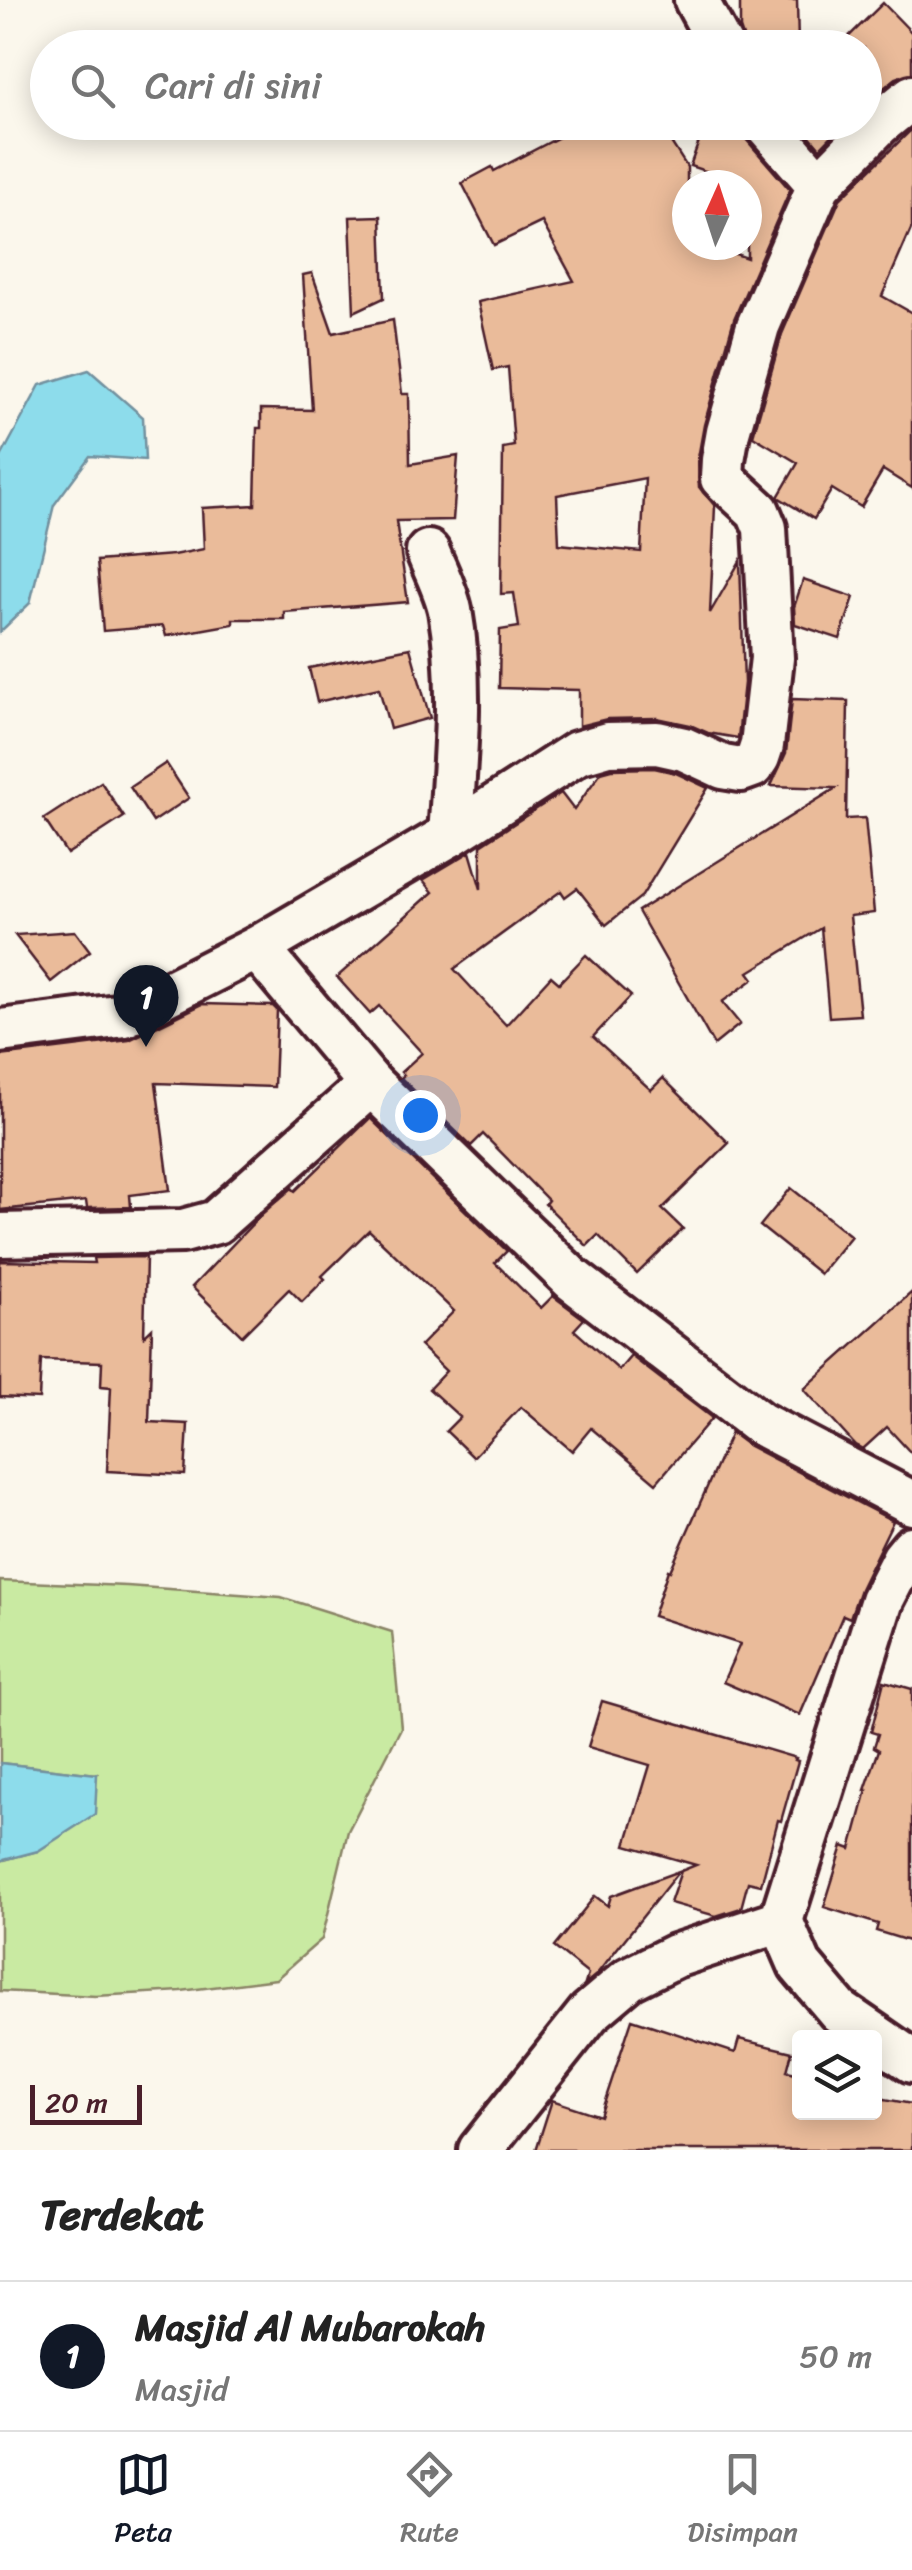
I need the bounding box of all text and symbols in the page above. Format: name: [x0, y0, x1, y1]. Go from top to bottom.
search box: [30, 30, 882, 140]
text: Cari di sini: [145, 52, 321, 119]
icon: search: [65, 58, 120, 113]
north arrow: [672, 170, 762, 260]
pin: 1: [114, 964, 178, 1047]
your location: [395, 1090, 446, 1141]
map controls: [792, 2030, 882, 2120]
button: layers: [792, 2030, 882, 2120]
text: 20 m: [45, 2078, 108, 2127]
scale bar: [30, 2080, 142, 2124]
text: Terdekat: [40, 2178, 204, 2252]
text: Masjid Al Mubarokah: [135, 2294, 485, 2361]
text: 1: [66, 2328, 79, 2385]
text: 50 m: [799, 2328, 872, 2385]
text: Masjid: [135, 2361, 228, 2418]
tab: Peta: [114, 2447, 172, 2556]
tab: Rute: [400, 2447, 459, 2556]
tab: Disimpan: [687, 2447, 798, 2556]

